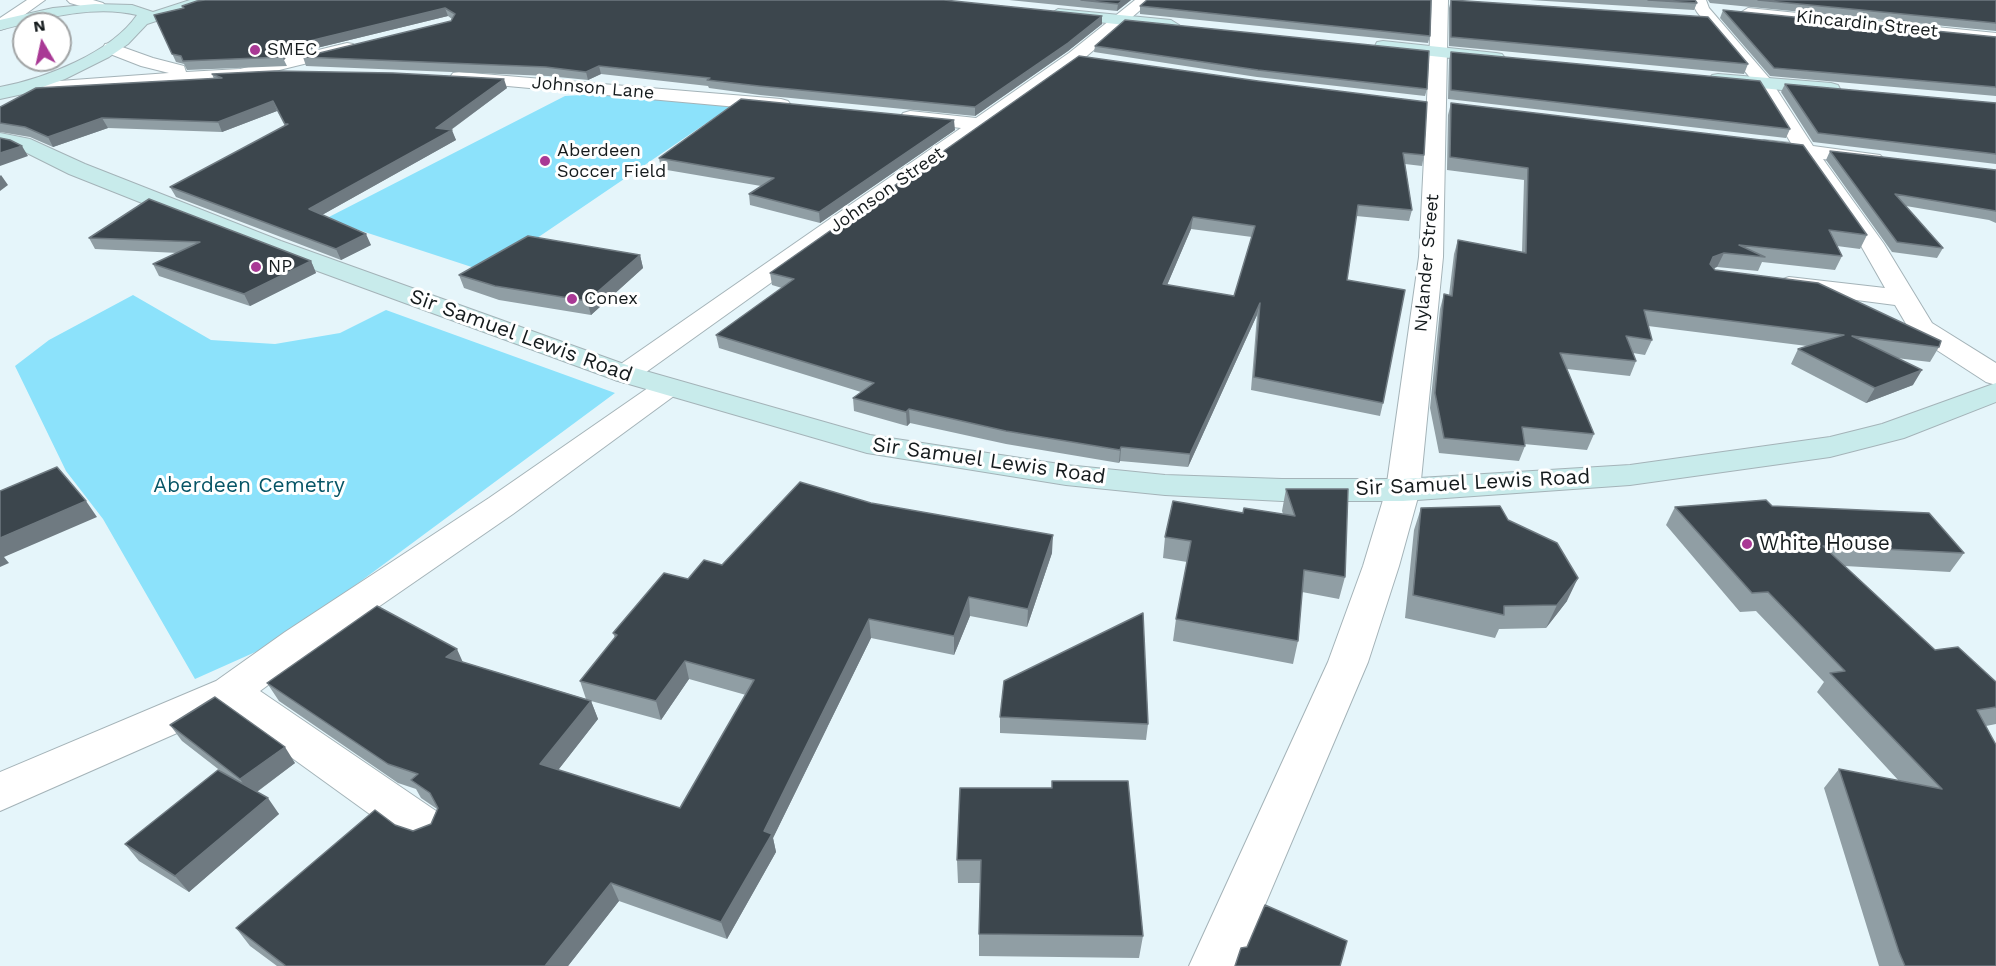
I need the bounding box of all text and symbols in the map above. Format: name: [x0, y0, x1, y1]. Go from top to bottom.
street label: Kincardin Street: [1795, 6, 1939, 42]
north arrow: [12, 12, 72, 72]
text: N: [32, 15, 47, 36]
place label: SMEC: [267, 39, 317, 61]
marker: SMEC: [248, 43, 262, 57]
street label: Johnson Lane: [531, 72, 655, 104]
place label: Aberdeen Soccer Field: [557, 140, 666, 182]
street label: Johnson Street: [826, 142, 948, 238]
marker: Aberdeen Soccer Field: [538, 154, 552, 168]
street label: Nylander Street: [1410, 193, 1444, 333]
place label: NP: [268, 256, 292, 278]
marker: NP: [249, 260, 263, 274]
street label: Sir Samuel Lewis Road: [406, 284, 636, 388]
place label: Conex: [584, 288, 638, 310]
marker: Conex: [565, 292, 579, 306]
street label: Sir Samuel Lewis Road: [871, 432, 1107, 490]
street label: Sir Samuel Lewis Road: [1355, 464, 1591, 502]
park label: Aberdeen Cemetry: [153, 473, 345, 499]
place label: White House: [1759, 531, 1890, 557]
marker: White House: [1740, 537, 1754, 551]

